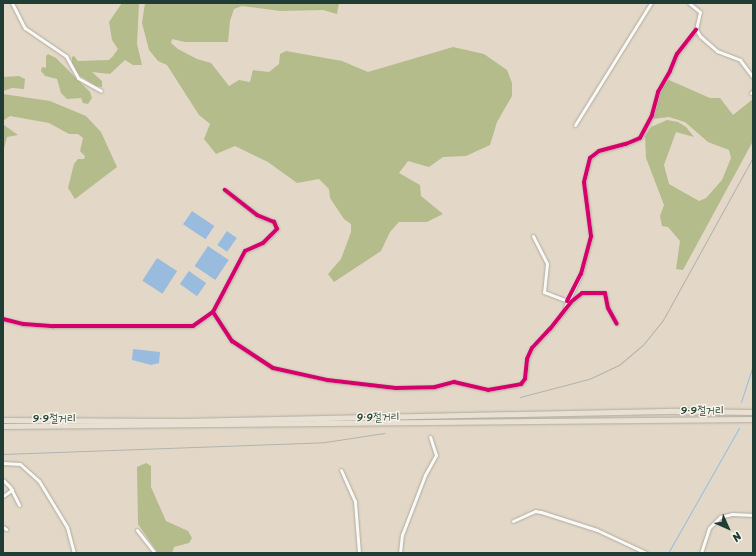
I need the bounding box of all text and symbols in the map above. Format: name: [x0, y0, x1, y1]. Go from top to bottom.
street label: 9·9절거리: [680, 404, 724, 418]
street label: 9·9절거리: [356, 411, 400, 425]
street label: 9·9절거리: [32, 412, 76, 426]
north arrow: [708, 508, 748, 548]
text: N: [727, 527, 746, 546]

